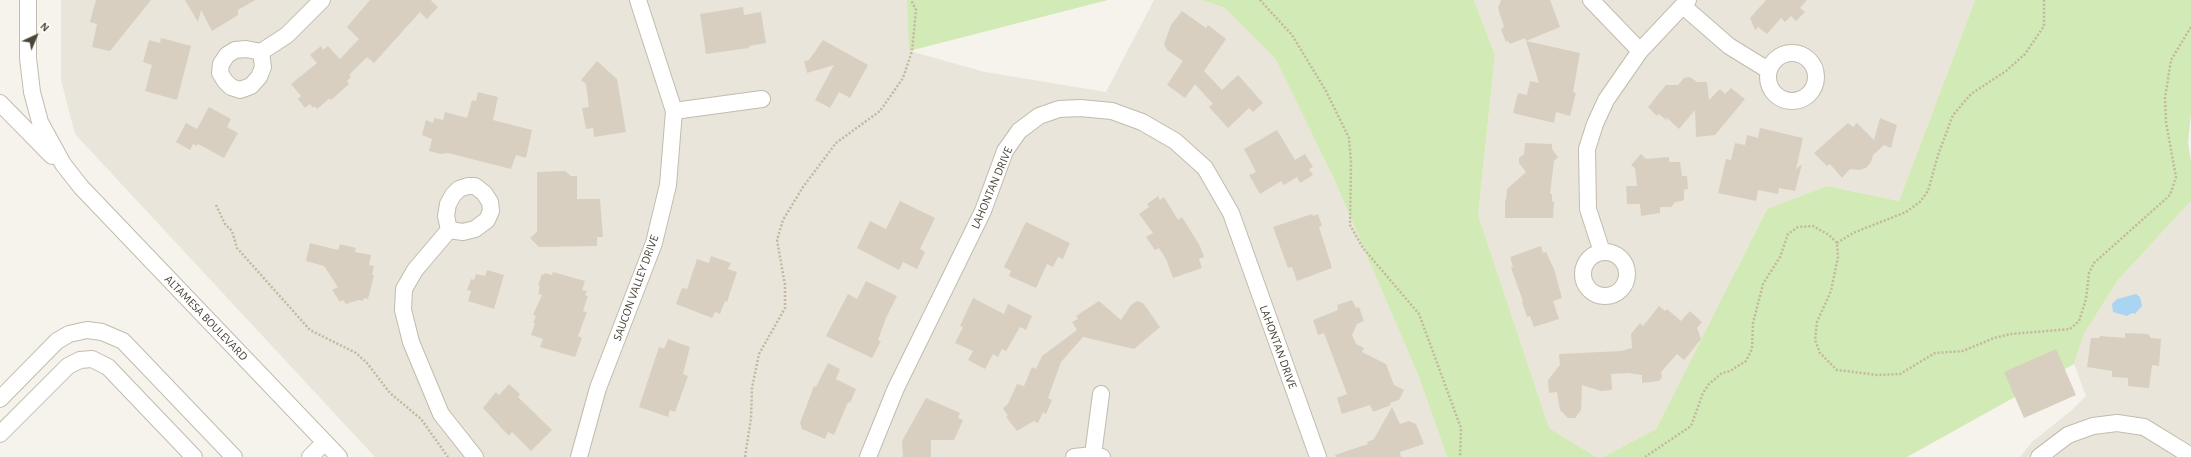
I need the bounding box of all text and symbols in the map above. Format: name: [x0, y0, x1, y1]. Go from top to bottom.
north arrow: [16, 16, 56, 56]
text: N: [38, 20, 51, 34]
street label: LAHONTAN DRIVE: [968, 145, 1016, 231]
street label: SAUCON VALLEY DRIVE: [610, 233, 662, 343]
street label: ALTAMESA BOULEVARD: [161, 272, 251, 364]
street label: LAHONTAN DRIVE: [1256, 303, 1300, 391]

